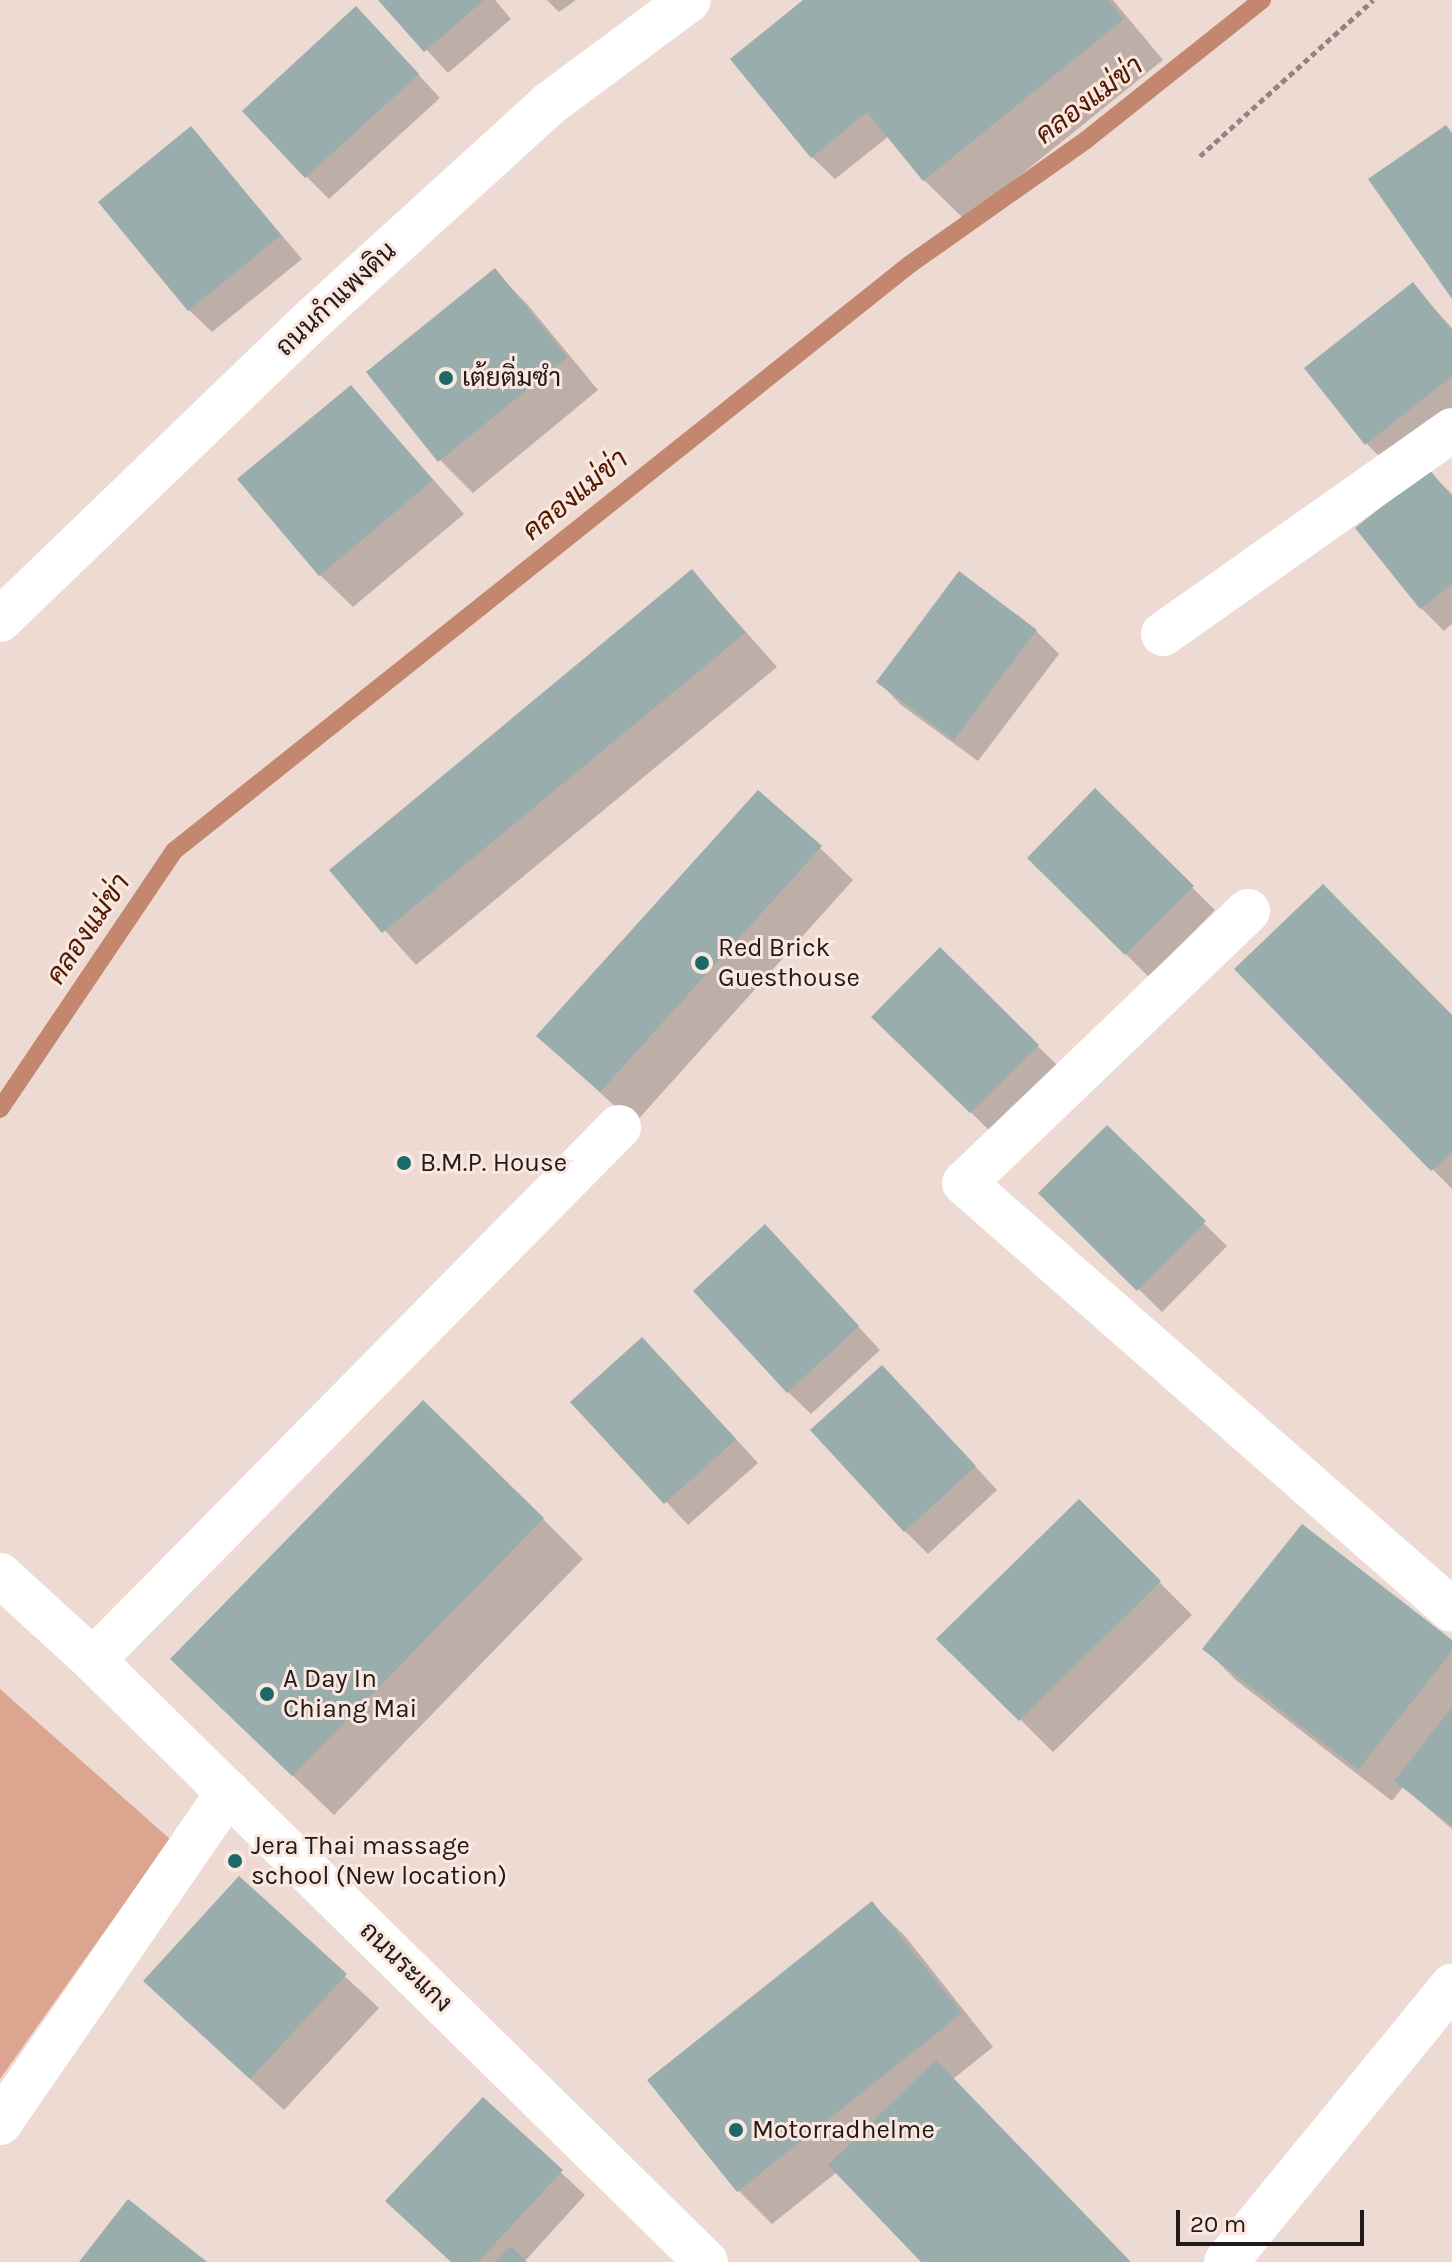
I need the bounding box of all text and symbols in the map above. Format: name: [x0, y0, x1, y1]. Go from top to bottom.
water label: คลองแม่ข่า: [1029, 49, 1149, 151]
street label: ถนนกำแพงดิน: [269, 235, 403, 363]
place label: เต้ยติ่มซำ: [462, 362, 561, 394]
marker: เต้ยติ่มซำ: [437, 369, 455, 387]
water label: คลองแม่ข่า: [516, 442, 634, 548]
water label: คลองแม่ข่า: [39, 867, 137, 991]
place label: Red Brick Guesthouse: [718, 932, 860, 994]
marker: Red Brick Guesthouse: [693, 954, 711, 972]
place label: B.M.P. House: [420, 1147, 567, 1179]
marker: B.M.P. House: [395, 1154, 413, 1172]
place label: A Day In Chiang Mai: [283, 1663, 417, 1724]
marker: A Day In Chiang Mai: [258, 1685, 276, 1703]
place label: Jera Thai massage school (New location): [251, 1830, 507, 1892]
marker: Jera Thai massage school (New location): [226, 1852, 244, 1870]
street label: ถนนระแกง: [353, 1915, 459, 2019]
place label: Motorradhelme: [752, 2114, 935, 2146]
marker: Motorradhelme: [727, 2121, 745, 2139]
scale bar: [1180, 2194, 1368, 2244]
text: 20 m: [1190, 2210, 1246, 2238]

